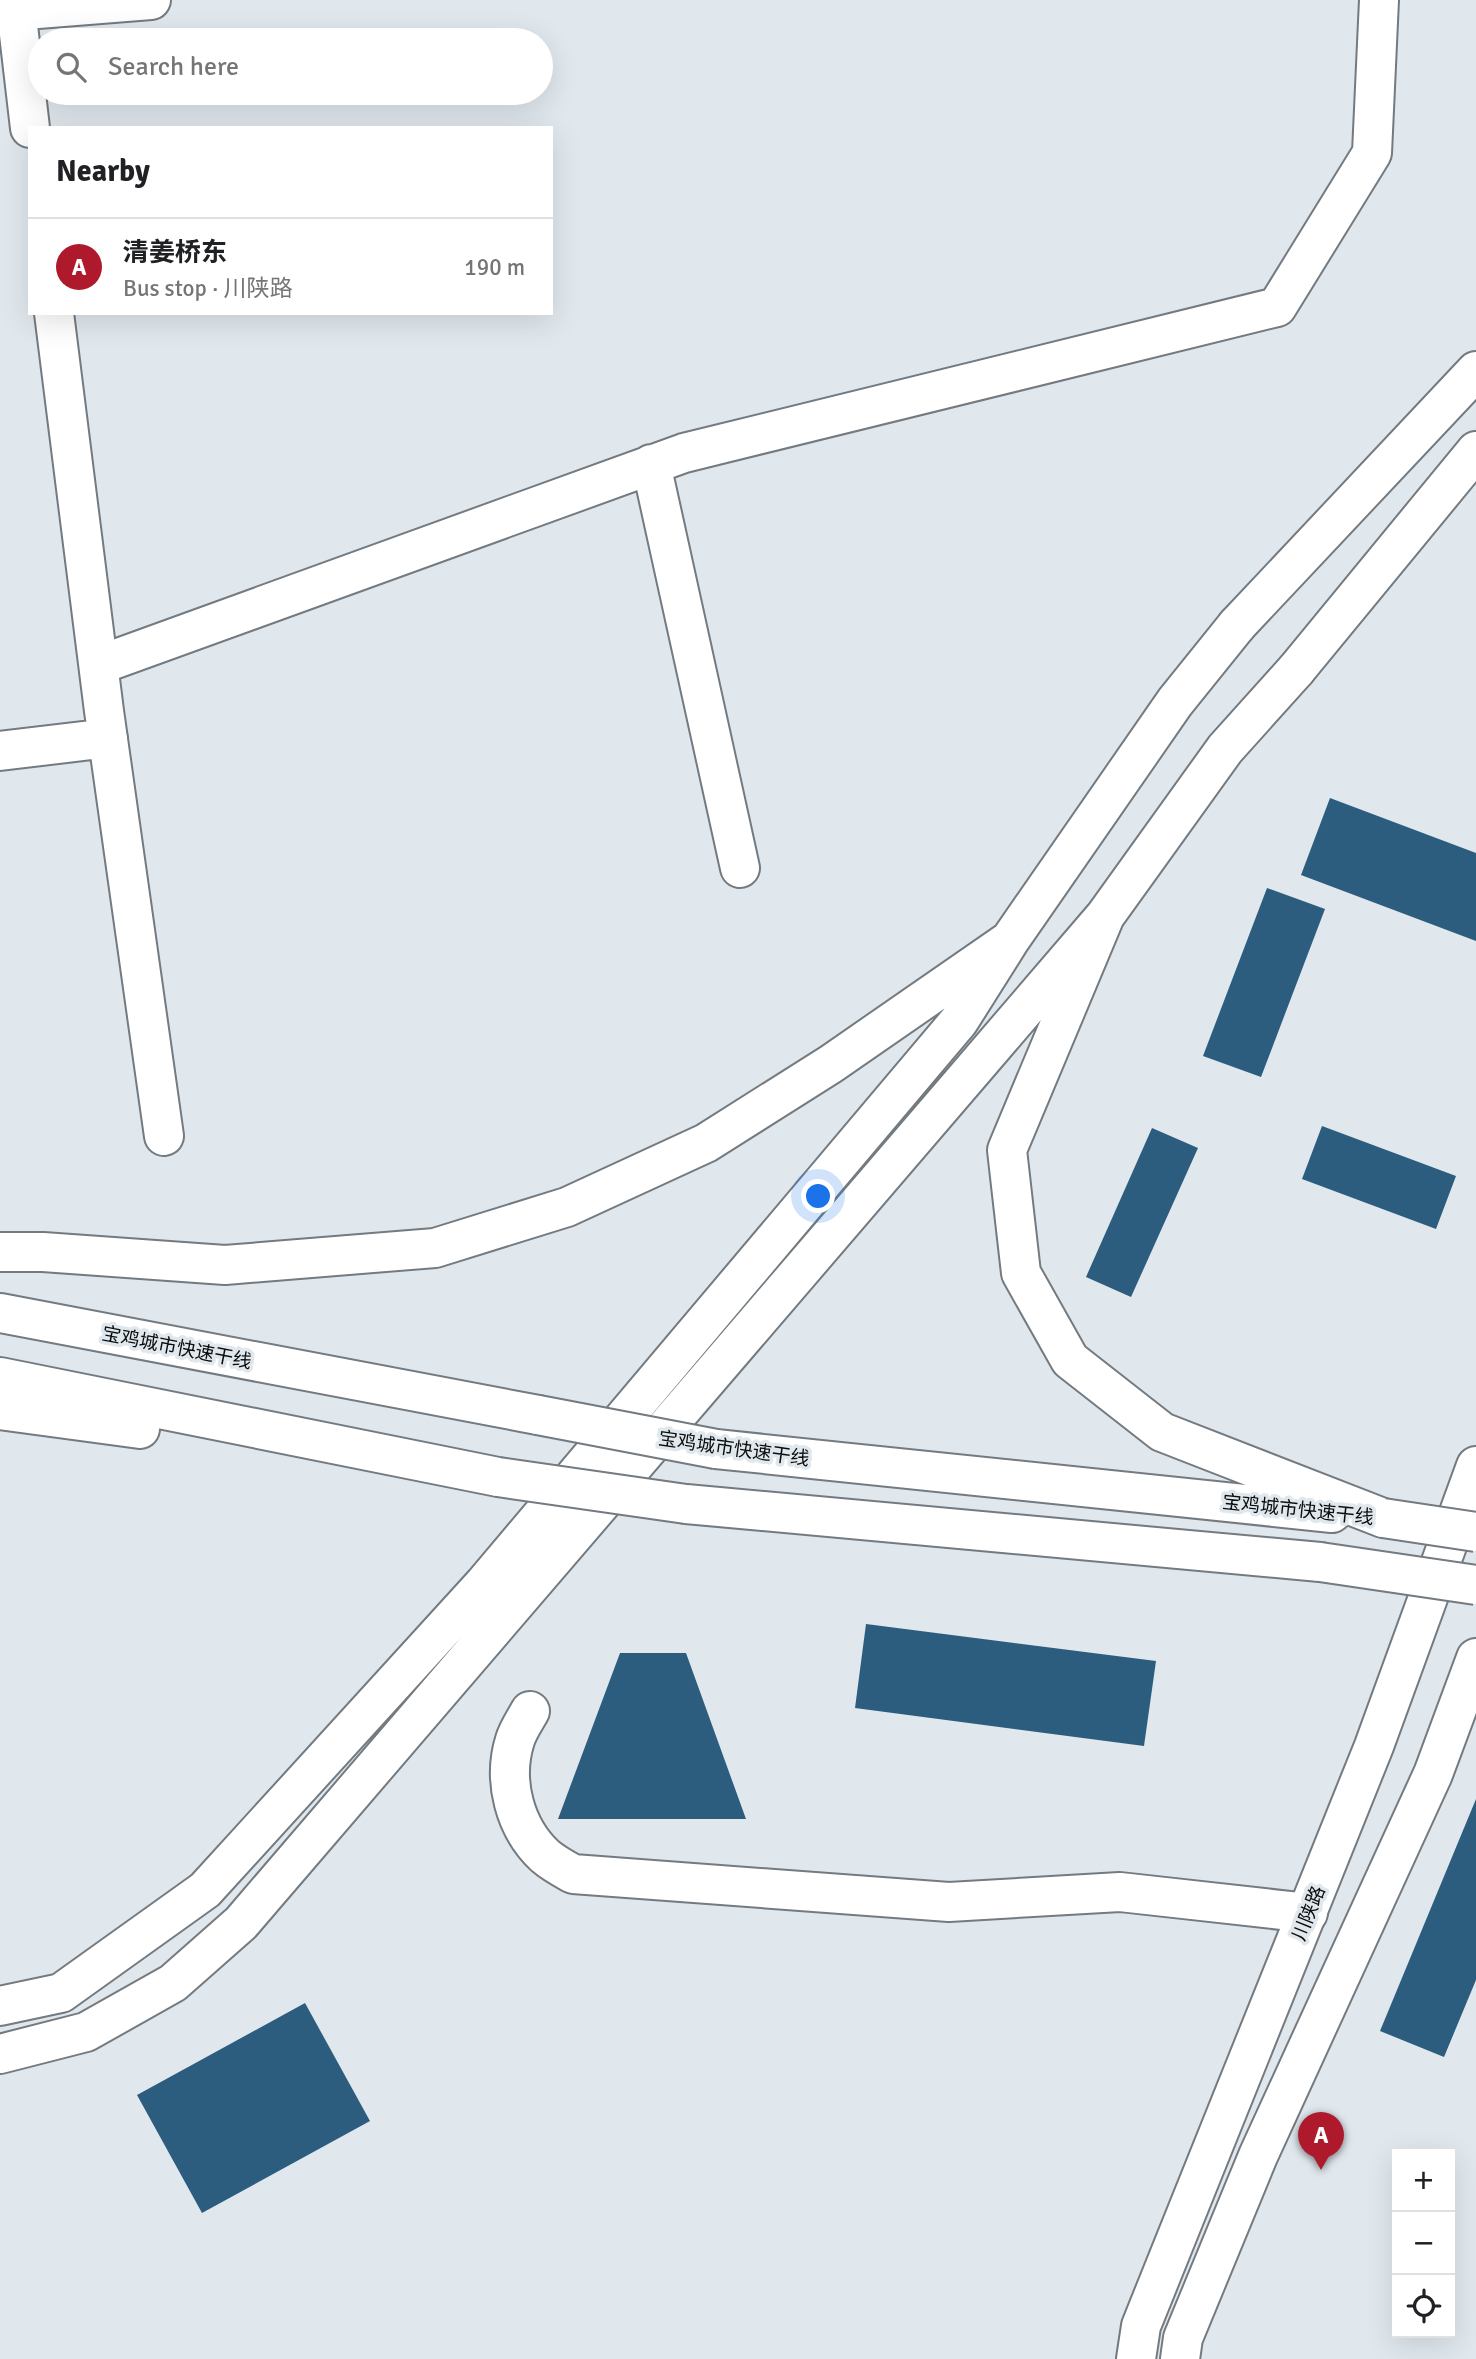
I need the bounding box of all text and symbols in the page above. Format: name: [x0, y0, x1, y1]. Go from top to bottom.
search box: [28, 28, 553, 105]
icon: search: [52, 48, 90, 86]
text: Search here: [108, 51, 239, 83]
text: Nearby: [56, 153, 150, 190]
text: 清姜桥东: [123, 237, 227, 269]
text: A: [72, 253, 86, 282]
text: 190 m: [464, 253, 525, 282]
text: Bus stop · 川陕路: [123, 274, 293, 303]
your location: [801, 1179, 835, 1213]
street label: 宝鸡城市快速干线: [100, 1322, 254, 1374]
street label: 宝鸡城市快速干线: [657, 1427, 811, 1471]
street label: 宝鸡城市快速干线: [1221, 1490, 1375, 1530]
street label: 川陕路: [1287, 1882, 1331, 1944]
pin: A: [1298, 2112, 1344, 2170]
map controls: [1392, 2149, 1455, 2338]
button: +: [1392, 2149, 1455, 2212]
button: −: [1392, 2212, 1455, 2275]
button: locate: [1392, 2275, 1455, 2338]

